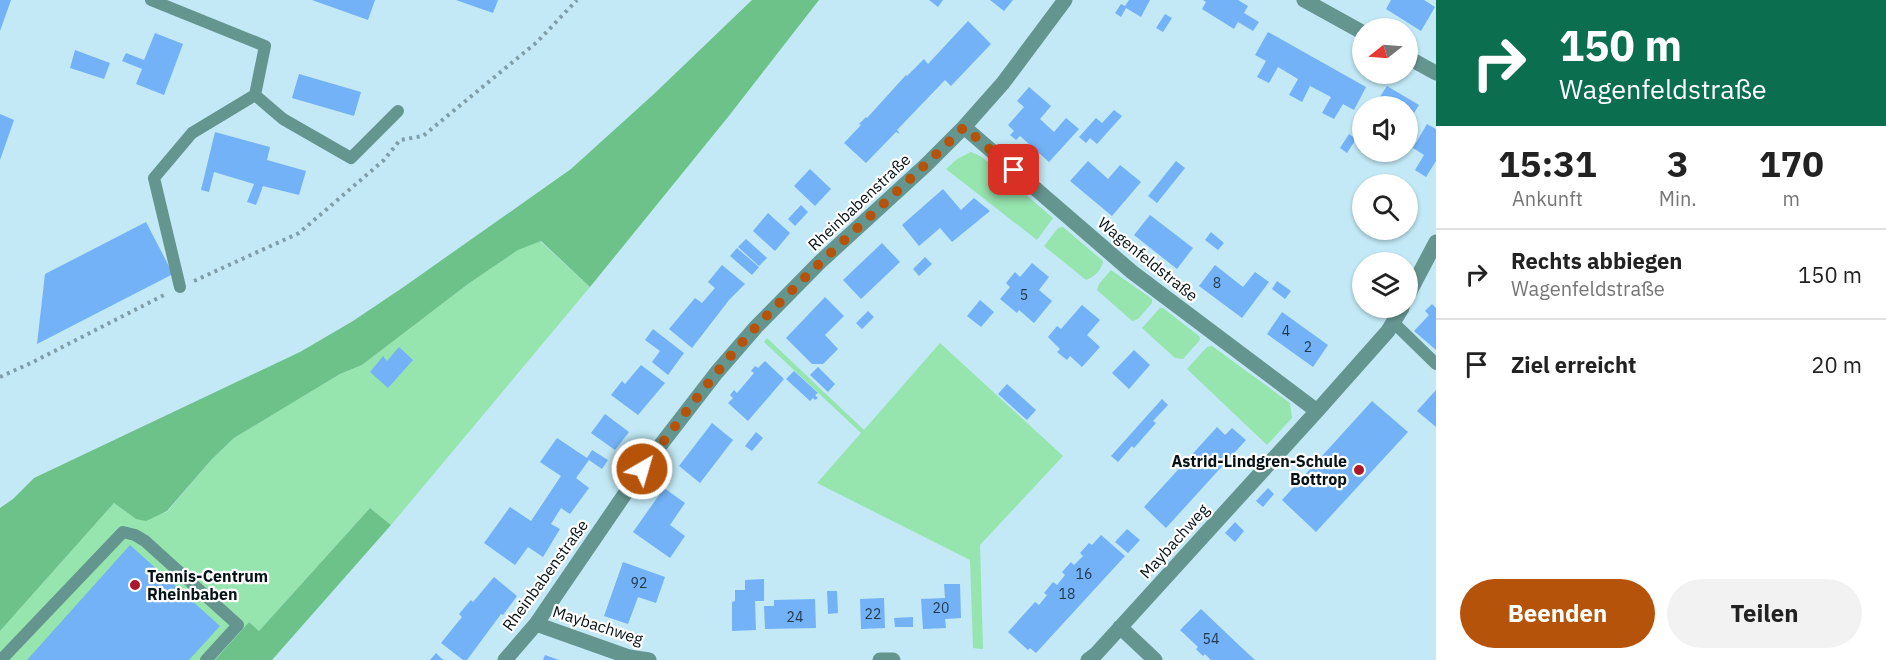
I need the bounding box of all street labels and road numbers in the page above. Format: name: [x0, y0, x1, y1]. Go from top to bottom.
street label: Rheinbabenstraße: [804, 149, 915, 255]
street label: Wagenfeldstraße: [1094, 213, 1202, 306]
street label: Maybachweg: [1135, 499, 1213, 583]
street label: Rheinbabenstraße: [498, 515, 592, 635]
street label: Maybachweg: [550, 601, 646, 649]

